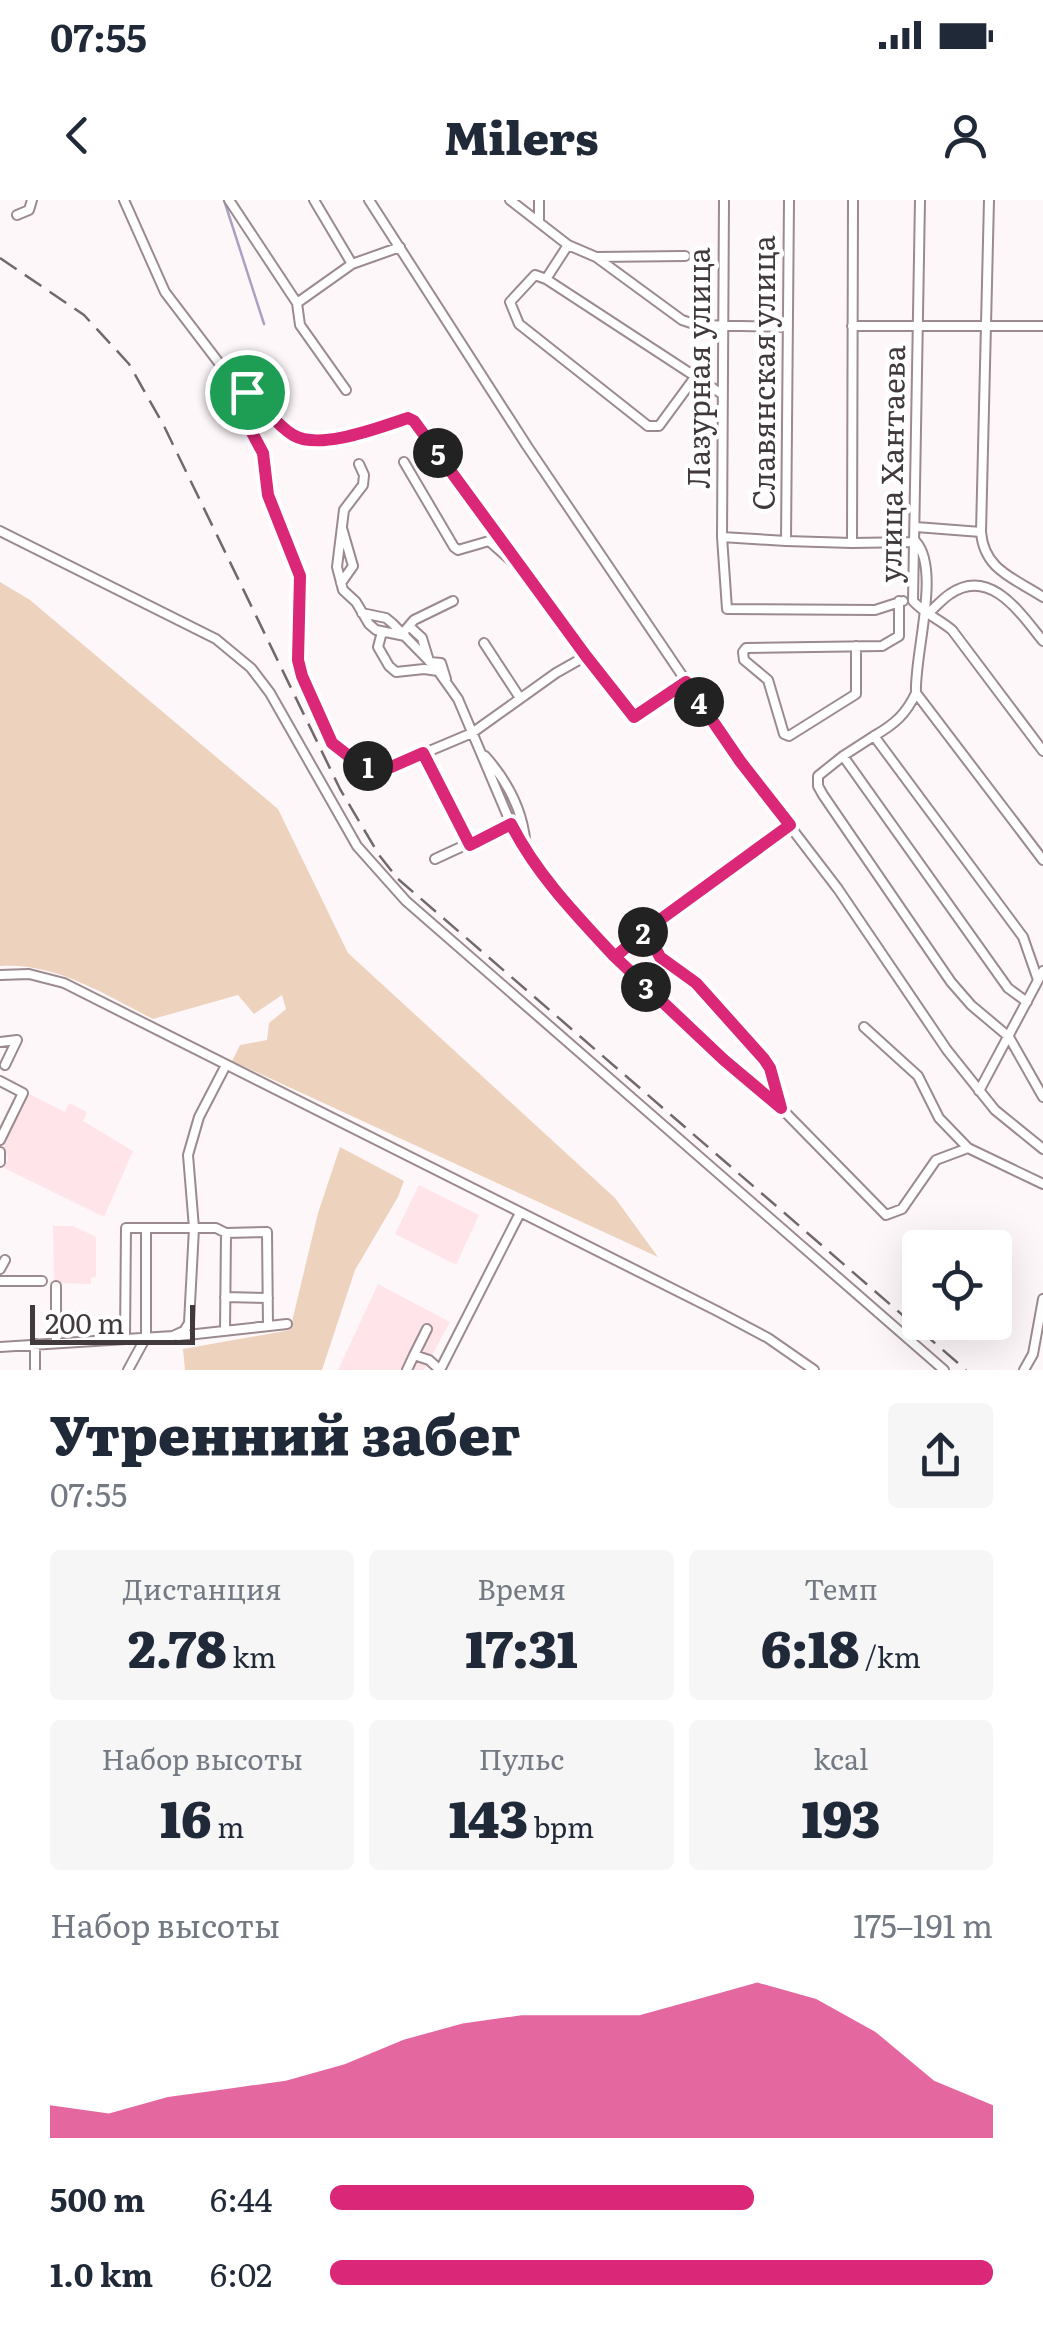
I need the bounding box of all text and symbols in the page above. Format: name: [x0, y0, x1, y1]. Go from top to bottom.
text: 07:55: [50, 7, 147, 64]
text: Milers: [444, 102, 599, 169]
icon: back: [50, 108, 105, 163]
icon: person: [938, 108, 993, 163]
street label: Славянская улица: [740, 235, 784, 511]
street label: Лазурная улица: [675, 246, 719, 489]
street label: улица Хантаева: [866, 344, 914, 583]
pin: [205, 350, 290, 435]
icon: arrive: [220, 365, 275, 420]
pin: 5: [413, 428, 463, 478]
text: 5: [430, 432, 446, 474]
pin: 4: [674, 677, 724, 727]
text: 4: [691, 681, 707, 723]
pin: 1: [343, 741, 393, 791]
text: 1: [362, 745, 374, 787]
pin: 2: [618, 907, 668, 957]
text: 2: [635, 911, 651, 953]
pin: 3: [621, 962, 671, 1012]
text: 3: [638, 966, 654, 1008]
map controls: [902, 1230, 1012, 1340]
button: locate: [902, 1230, 1012, 1340]
scale bar: [30, 1300, 195, 1344]
text: 200 m: [45, 1301, 124, 1343]
text: Утренний забег: [50, 1390, 520, 1472]
button: share: [888, 1403, 993, 1508]
text: 07:55: [50, 1469, 127, 1517]
text: Дистанция: [123, 1567, 282, 1609]
text: Время: [477, 1567, 566, 1609]
text: Темп: [804, 1567, 878, 1609]
text: 2.78: [128, 1609, 227, 1683]
text: 17:31: [465, 1609, 578, 1683]
text: 6:18: [761, 1609, 859, 1683]
text: km: [227, 1635, 276, 1677]
text: /km: [859, 1635, 921, 1677]
text: Набор высоты: [101, 1737, 303, 1779]
text: Пульс: [479, 1737, 564, 1779]
text: kcal: [813, 1737, 868, 1779]
text: 16: [160, 1779, 212, 1853]
text: 143: [449, 1779, 528, 1853]
text: 193: [801, 1779, 880, 1853]
text: m: [212, 1805, 244, 1847]
text: bpm: [528, 1805, 594, 1847]
text: Набор высоты: [50, 1900, 280, 1948]
text: 175–191 m: [853, 1900, 993, 1948]
text: 500 m: [50, 2174, 145, 2222]
text: 6:44: [210, 2174, 272, 2222]
text: 1.0 km: [50, 2249, 153, 2297]
text: 6:02: [210, 2249, 272, 2297]

